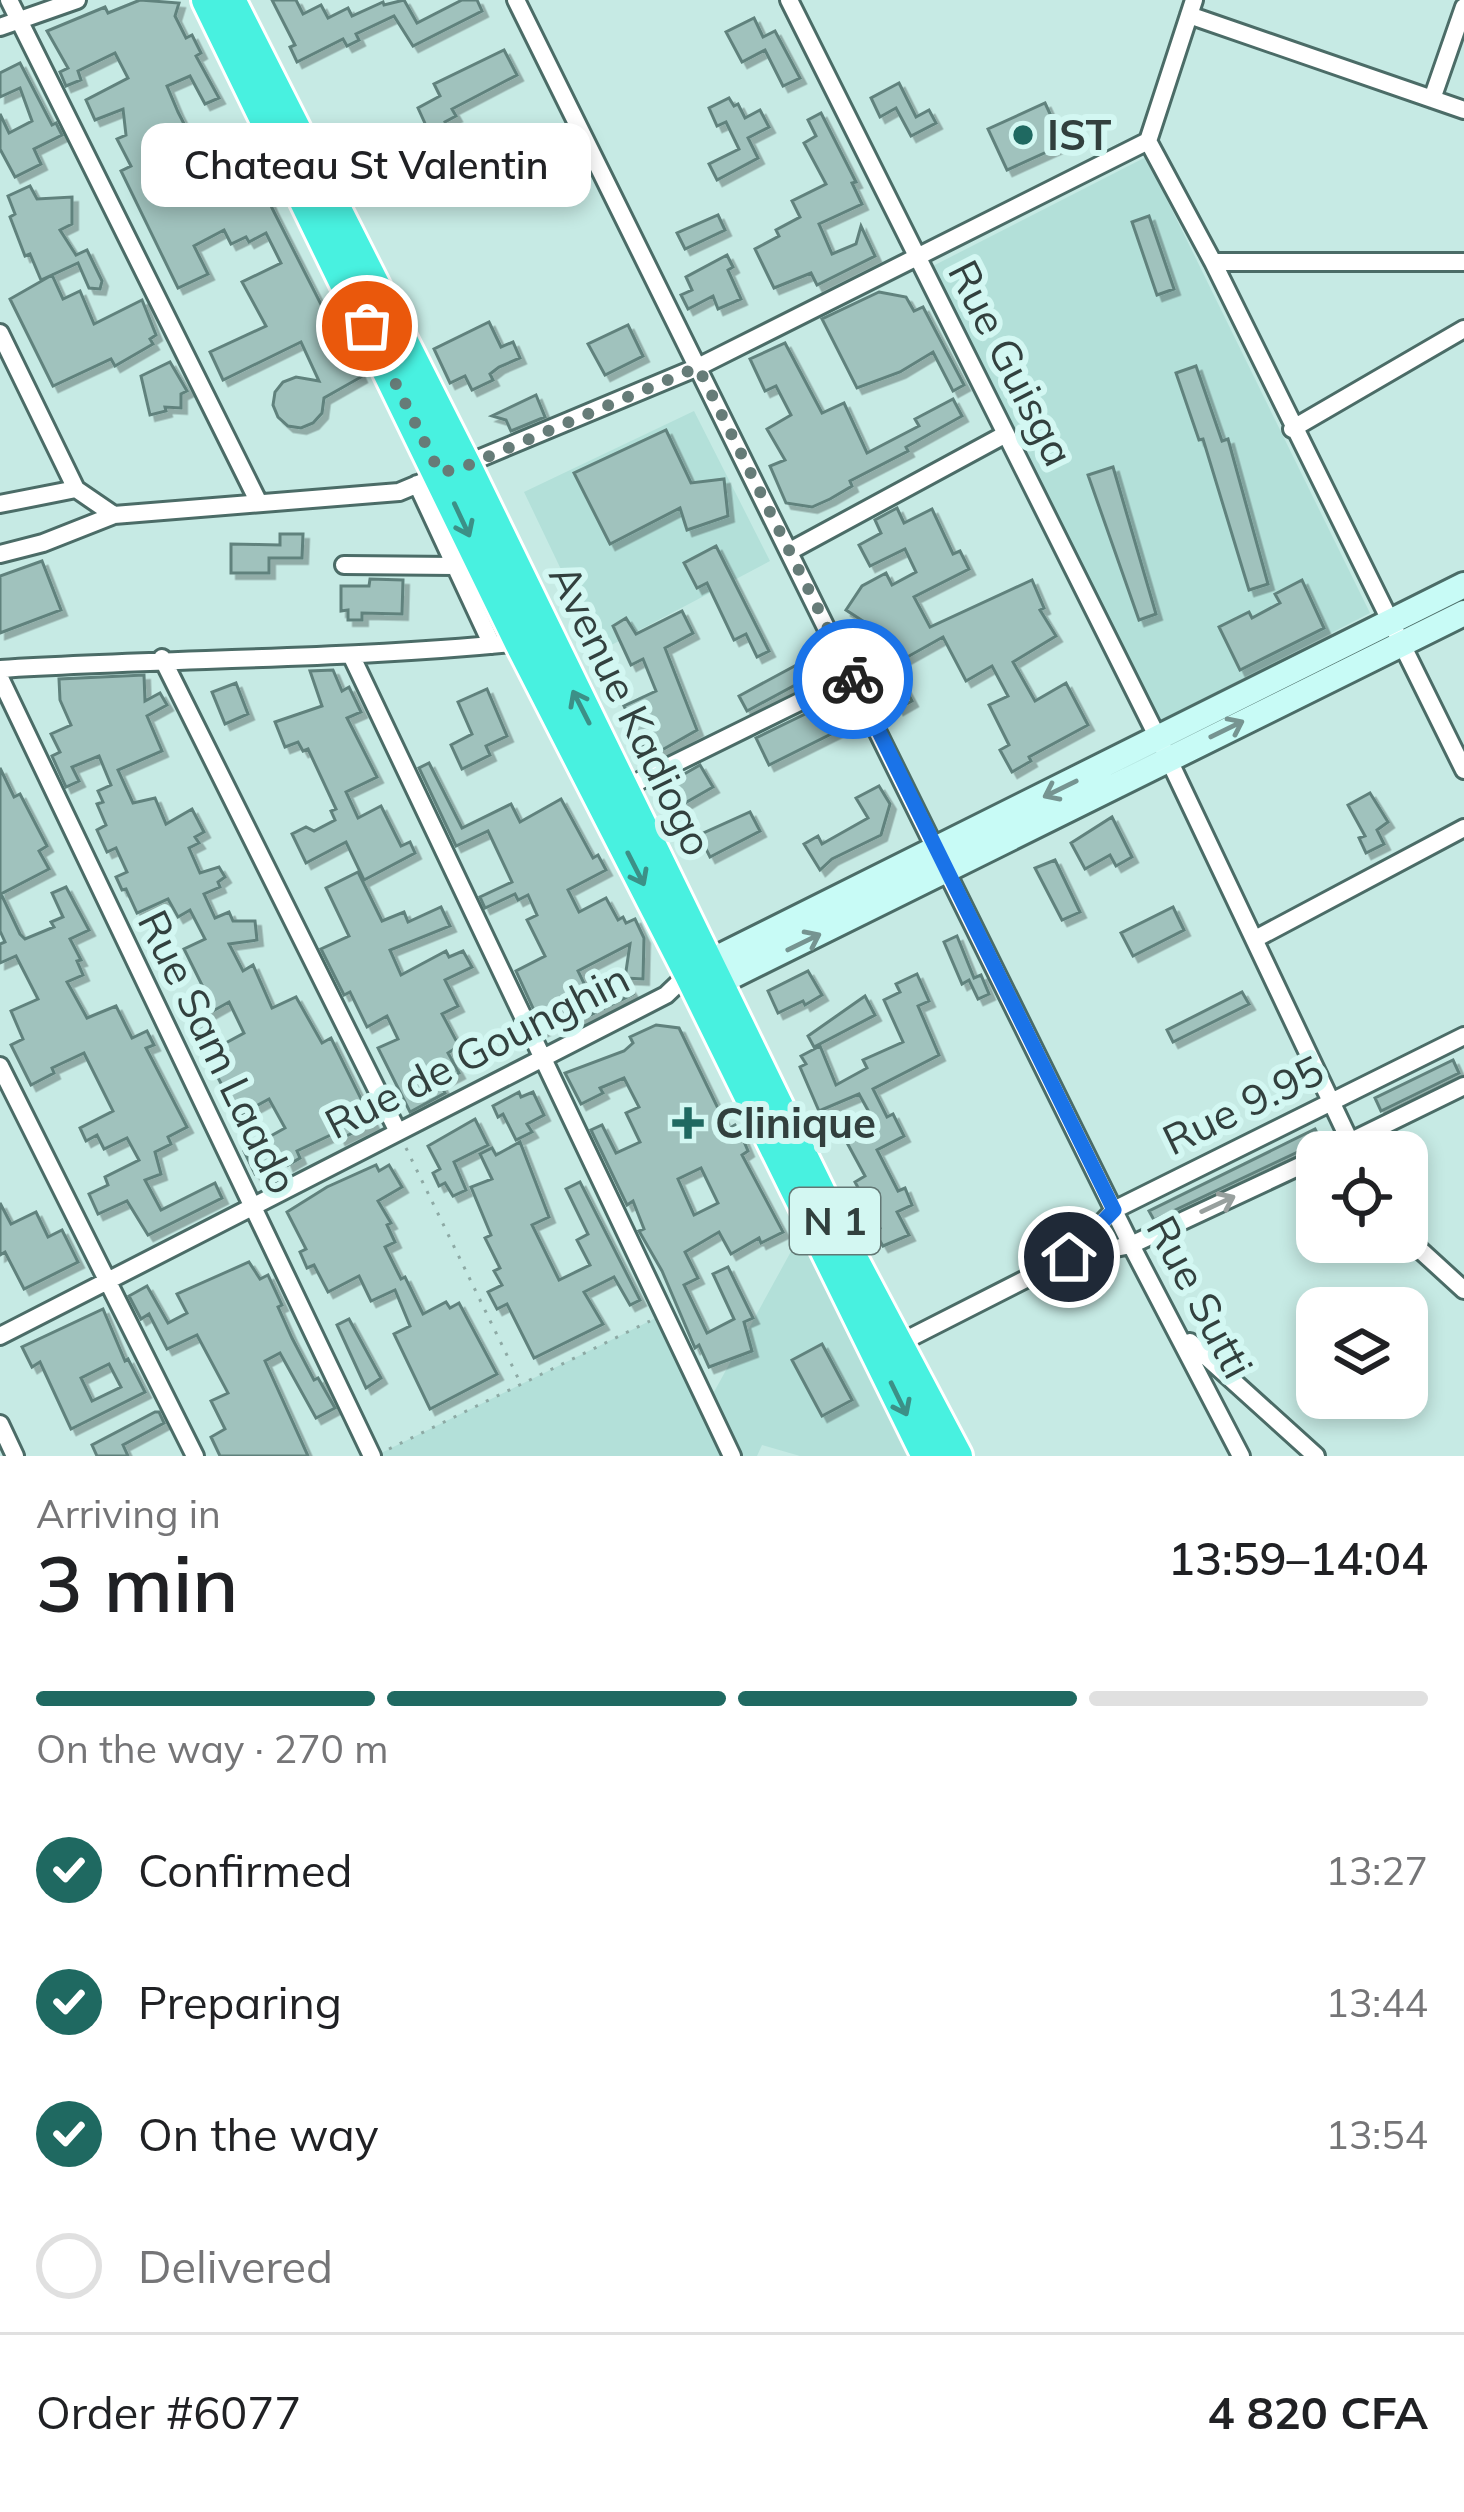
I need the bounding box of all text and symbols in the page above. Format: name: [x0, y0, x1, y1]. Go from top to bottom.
place label: IST: [1047, 108, 1111, 161]
callout: Chateau St Valentin: [142, 122, 592, 206]
marker: IST: [1010, 122, 1036, 148]
text: Chateau St Valentin: [183, 140, 549, 189]
street label: Rue Guisga: [937, 251, 1086, 474]
pin: [316, 275, 418, 377]
icon: bag: [334, 293, 400, 359]
one-way arrow: [452, 501, 474, 537]
street label: Avenue Kadiogo: [538, 555, 725, 864]
courier: [793, 619, 913, 739]
icon: bike: [820, 646, 886, 712]
one-way arrow: [569, 690, 592, 725]
one-way arrow: [1209, 716, 1244, 739]
one-way arrow: [1042, 779, 1078, 801]
one-way arrow: [625, 850, 648, 886]
street label: Rue Sam Laado: [127, 901, 310, 1202]
one-way arrow: [785, 929, 821, 952]
street label: Rue de Gounghin: [316, 951, 638, 1150]
street label: Rue 9.95: [1154, 1043, 1332, 1166]
place label: Clinique: [715, 1096, 876, 1149]
marker: Clinique: [672, 1107, 704, 1139]
map controls: [1296, 1131, 1428, 1419]
button: locate: [1296, 1131, 1428, 1263]
road number: N 1: [790, 1188, 880, 1254]
one-way arrow: [1199, 1192, 1235, 1214]
pin: [1018, 1206, 1120, 1308]
street label: Rue Sutti: [1136, 1206, 1265, 1387]
icon: home: [1036, 1224, 1102, 1290]
button: layers: [1296, 1287, 1428, 1419]
one-way arrow: [889, 1381, 911, 1417]
text: Arriving in: [36, 1489, 221, 1538]
text: 13:59–14:04: [1168, 1530, 1428, 1586]
text: 3 min: [36, 1534, 239, 1632]
text: On the way · 270 m: [36, 1724, 388, 1773]
icon: check: [36, 1837, 102, 1903]
text: Confirmed: [138, 1842, 352, 1898]
text: 13:27: [1326, 1846, 1428, 1895]
icon: check: [36, 1969, 102, 2035]
text: Preparing: [138, 1974, 342, 2030]
text: 13:44: [1326, 1978, 1428, 2027]
icon: check: [36, 2101, 102, 2167]
text: On the way: [138, 2106, 379, 2162]
text: 13:54: [1326, 2110, 1428, 2159]
text: Delivered: [138, 2238, 333, 2294]
text: Order #6077: [36, 2384, 301, 2440]
text: 4 820 CFA: [1207, 2384, 1428, 2440]

